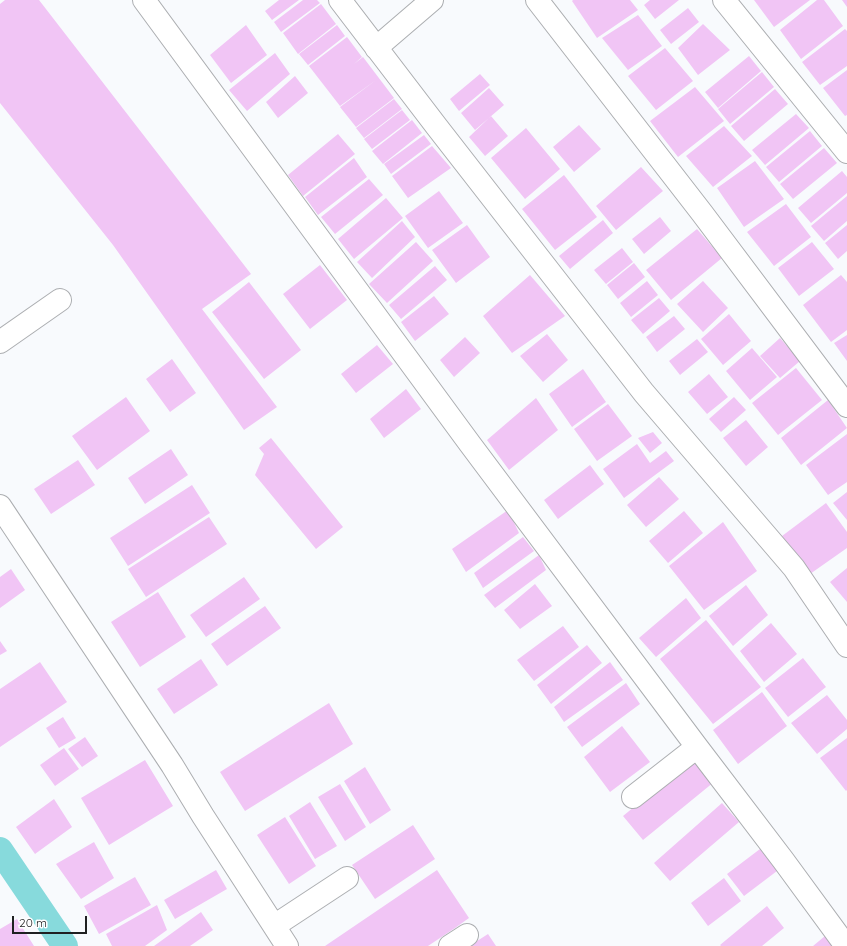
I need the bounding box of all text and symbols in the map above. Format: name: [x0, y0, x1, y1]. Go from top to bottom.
scale bar: [14, 908, 89, 934]
text: 20 m: [19, 915, 47, 930]

